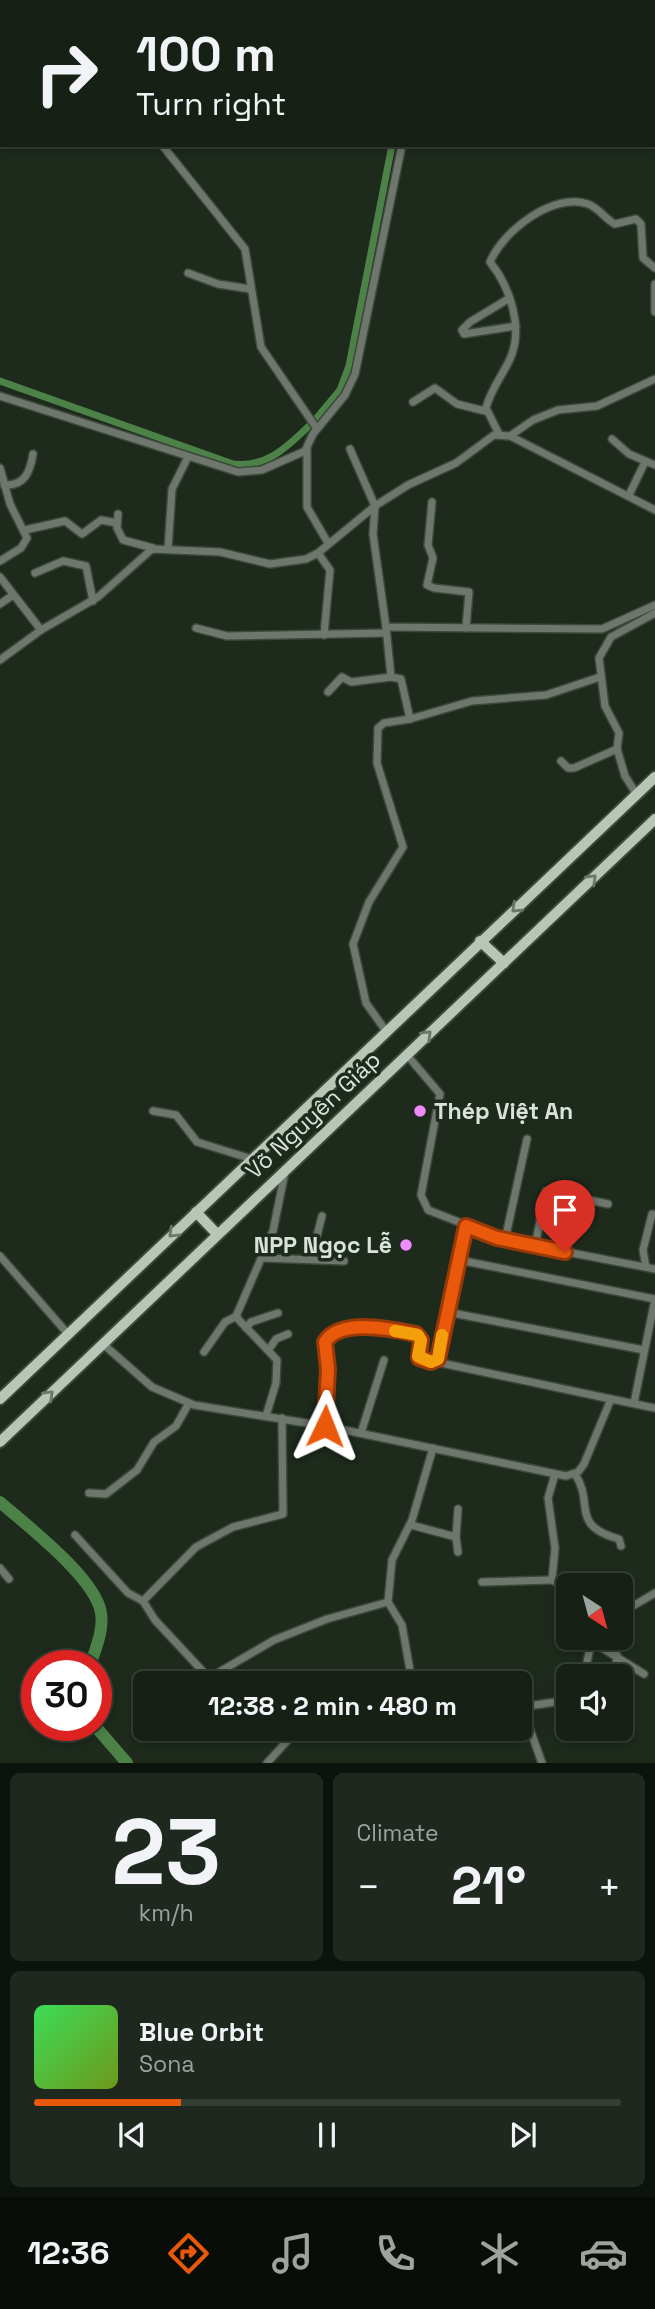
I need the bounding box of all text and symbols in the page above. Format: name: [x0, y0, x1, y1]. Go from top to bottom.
text: 100 m: [136, 23, 276, 85]
icon: right: [21, 28, 112, 119]
text: Turn right: [136, 84, 286, 124]
one-way arrow: [584, 874, 597, 887]
one-way arrow: [511, 900, 524, 912]
one-way arrow: [419, 1031, 432, 1044]
street label: Võ Nguyên Giáp: [239, 1045, 387, 1185]
place label: Thép Việt An: [434, 1096, 573, 1126]
marker: Thép Việt An: [412, 1103, 428, 1119]
pin: [535, 1180, 595, 1252]
icon: arrive: [546, 1191, 584, 1229]
one-way arrow: [168, 1225, 181, 1238]
place label: NPP Ngọc Lễ: [254, 1230, 392, 1260]
marker: NPP Ngọc Lễ: [398, 1237, 414, 1253]
position arrow: [288, 1389, 362, 1463]
one-way arrow: [41, 1391, 54, 1403]
north arrow: [556, 1573, 634, 1650]
map controls: [556, 1573, 633, 1741]
speed limit sign: 30: [21, 1650, 112, 1741]
button: sound: [556, 1664, 633, 1741]
text: 12:38 · 2 min · 480 m: [208, 1689, 457, 1723]
text: 23: [112, 1794, 221, 1911]
text: Climate: [357, 1818, 439, 1848]
text: 21°: [451, 1853, 526, 1919]
text: −: [357, 1863, 380, 1911]
text: +: [597, 1863, 621, 1911]
text: km/h: [139, 1898, 194, 1928]
text: Blue Orbit: [139, 2015, 264, 2049]
text: Sona: [139, 2049, 195, 2079]
icon: previous: [113, 2116, 151, 2154]
icon: pause: [308, 2116, 346, 2154]
icon: next: [504, 2116, 542, 2154]
icon: directions: [164, 2229, 213, 2278]
icon: music: [268, 2229, 317, 2278]
icon: phone: [371, 2229, 420, 2278]
icon: climate: [475, 2229, 524, 2278]
icon: car: [579, 2229, 628, 2278]
text: 12:36: [27, 2233, 110, 2273]

